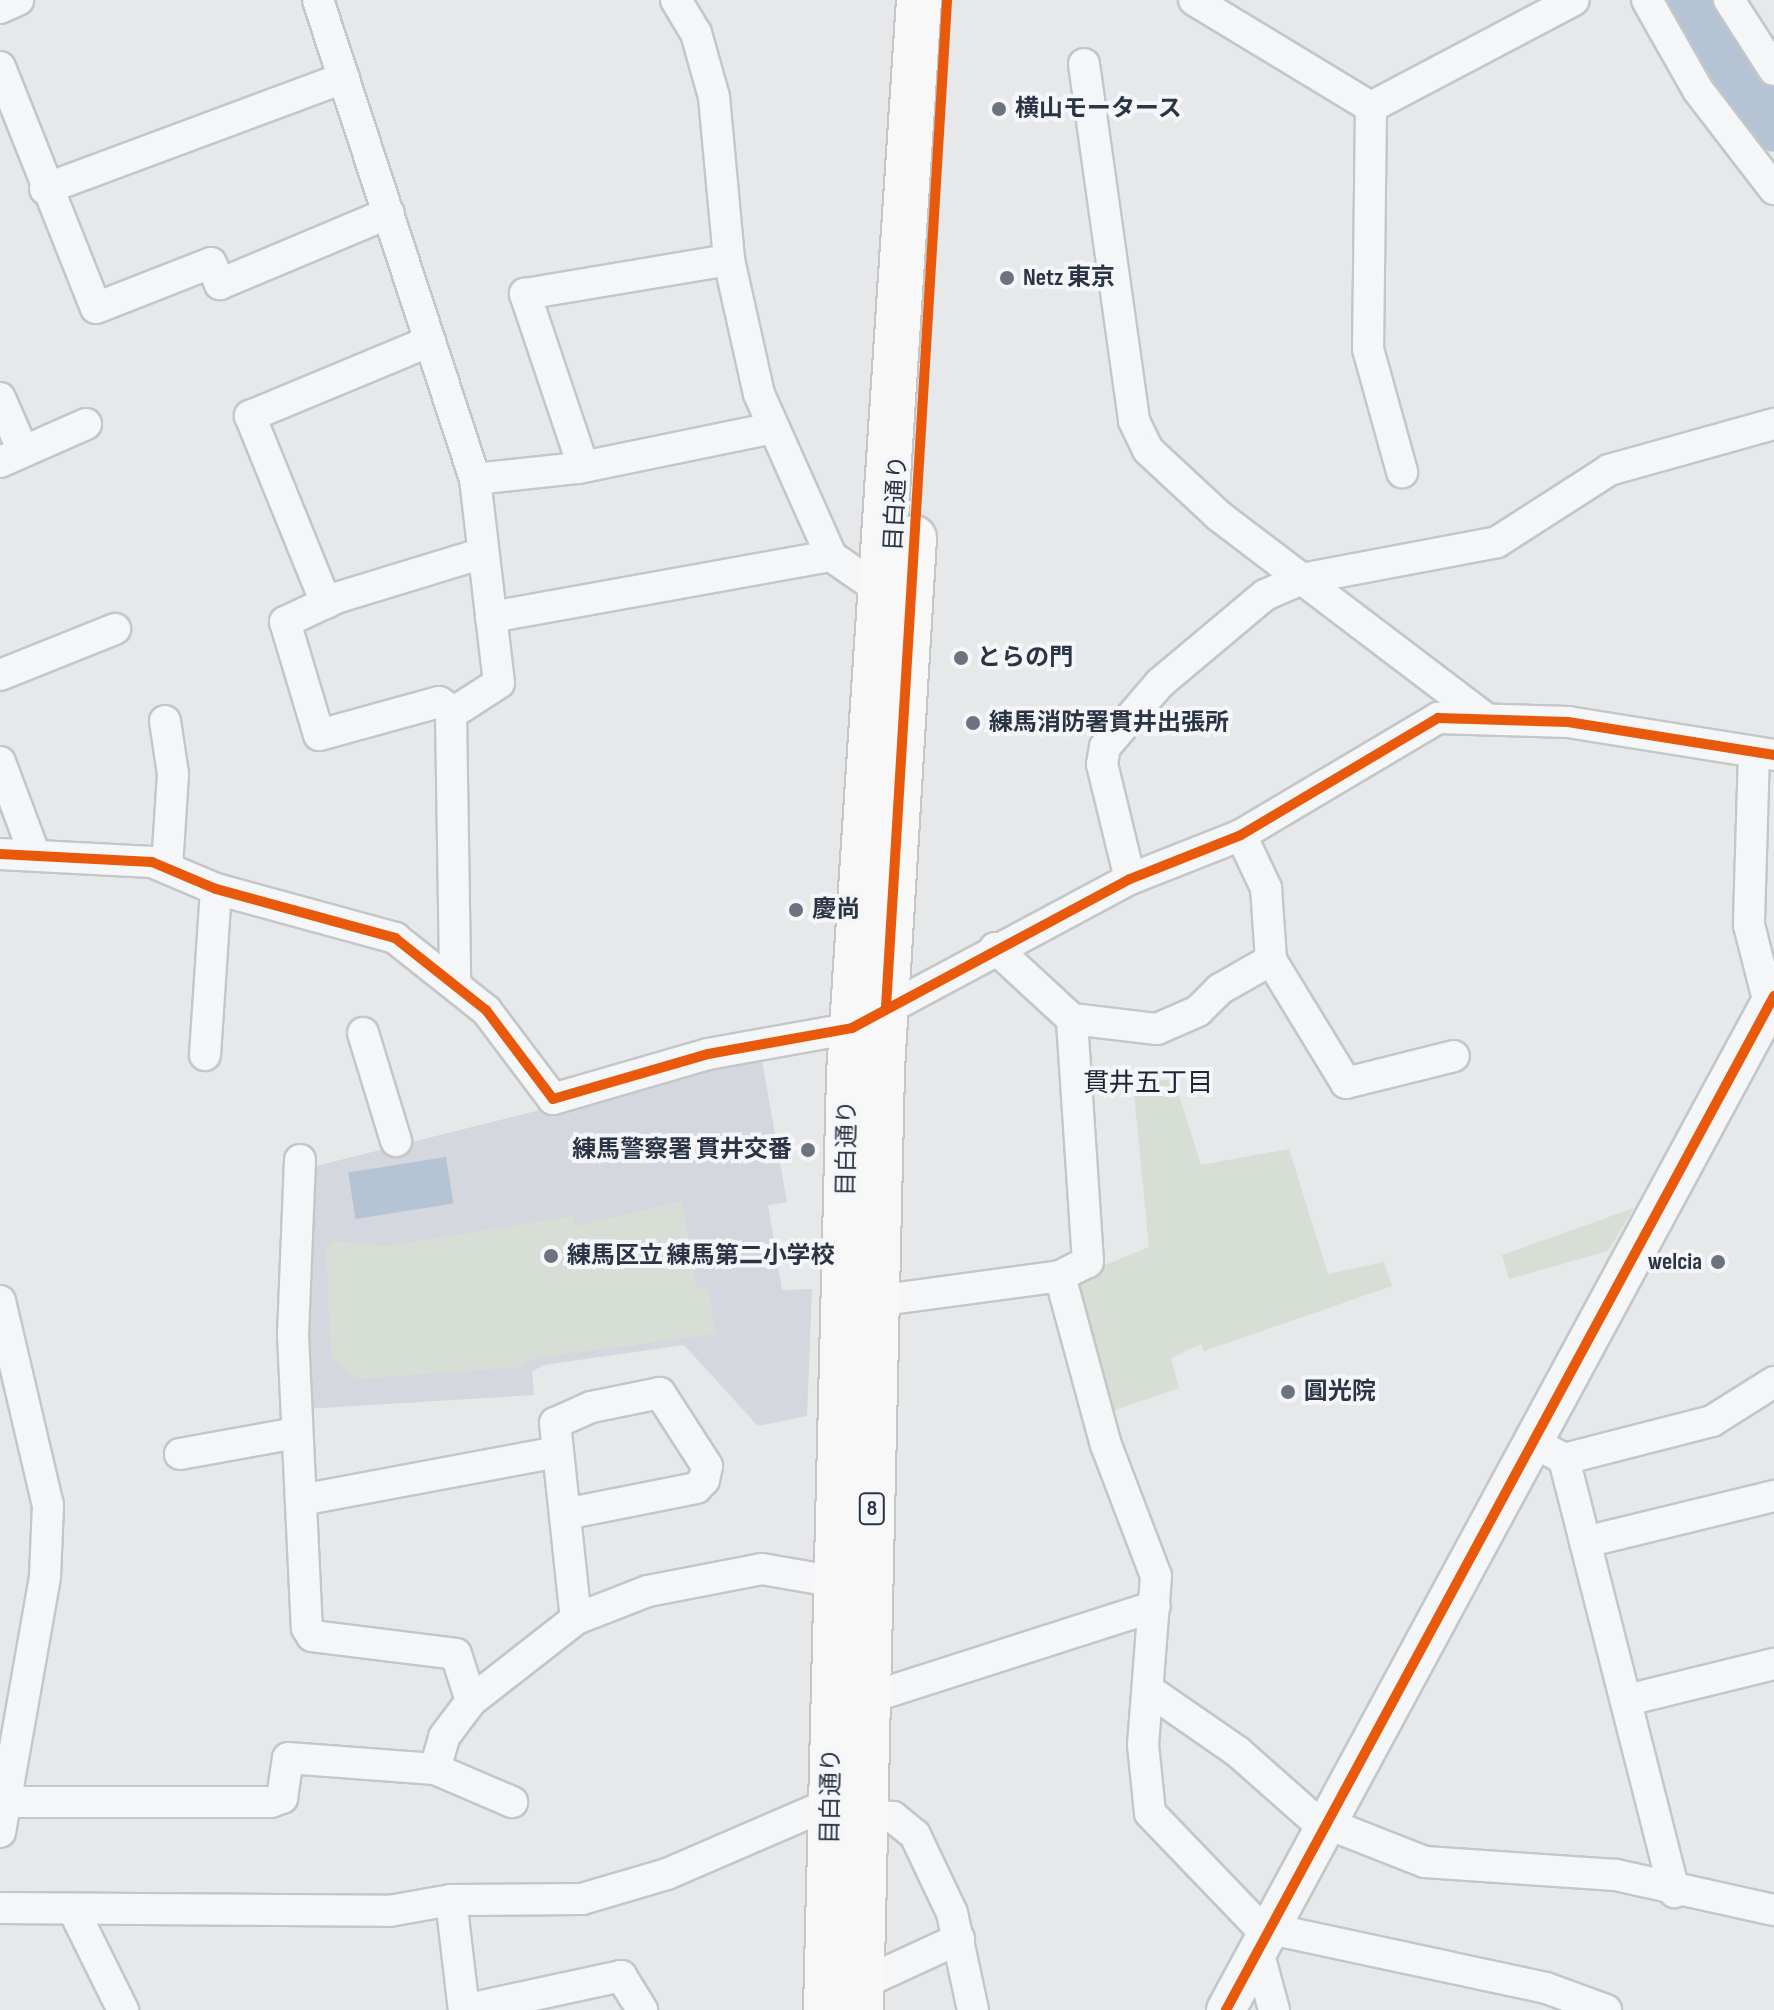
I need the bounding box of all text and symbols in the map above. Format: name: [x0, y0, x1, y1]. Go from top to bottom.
place label: 横山モータース: [1015, 95, 1183, 123]
marker: 横山モータース: [990, 100, 1008, 118]
place label: Netz 東京: [1023, 264, 1115, 292]
marker: Netz 東京: [998, 269, 1016, 287]
street label: 目白通り: [879, 454, 913, 552]
place label: とらの門: [977, 644, 1073, 672]
marker: とらの門: [952, 649, 970, 667]
place label: 練馬消防署貫井出張所: [989, 709, 1229, 737]
marker: 練馬消防署貫井出張所: [964, 714, 982, 732]
place label: 慶尚: [812, 896, 860, 924]
marker: 慶尚: [787, 901, 805, 919]
district label: 貫井五丁目: [1083, 1068, 1213, 1100]
street label: 目白通り: [832, 1100, 862, 1196]
place label: 練馬警察署 貫井交番: [572, 1136, 792, 1164]
marker: 練馬警察署 貫井交番: [799, 1141, 817, 1159]
place label: 練馬区立 練馬第二小学校: [567, 1242, 835, 1270]
marker: 練馬区立 練馬第二小学校: [542, 1247, 560, 1265]
place label: welcia: [1648, 1248, 1702, 1276]
marker: welcia: [1709, 1253, 1727, 1271]
place label: 圓光院: [1304, 1378, 1376, 1406]
marker: 圓光院: [1279, 1383, 1297, 1401]
road number: 8: [858, 1491, 886, 1527]
street label: 目白通り: [816, 1748, 846, 1844]

